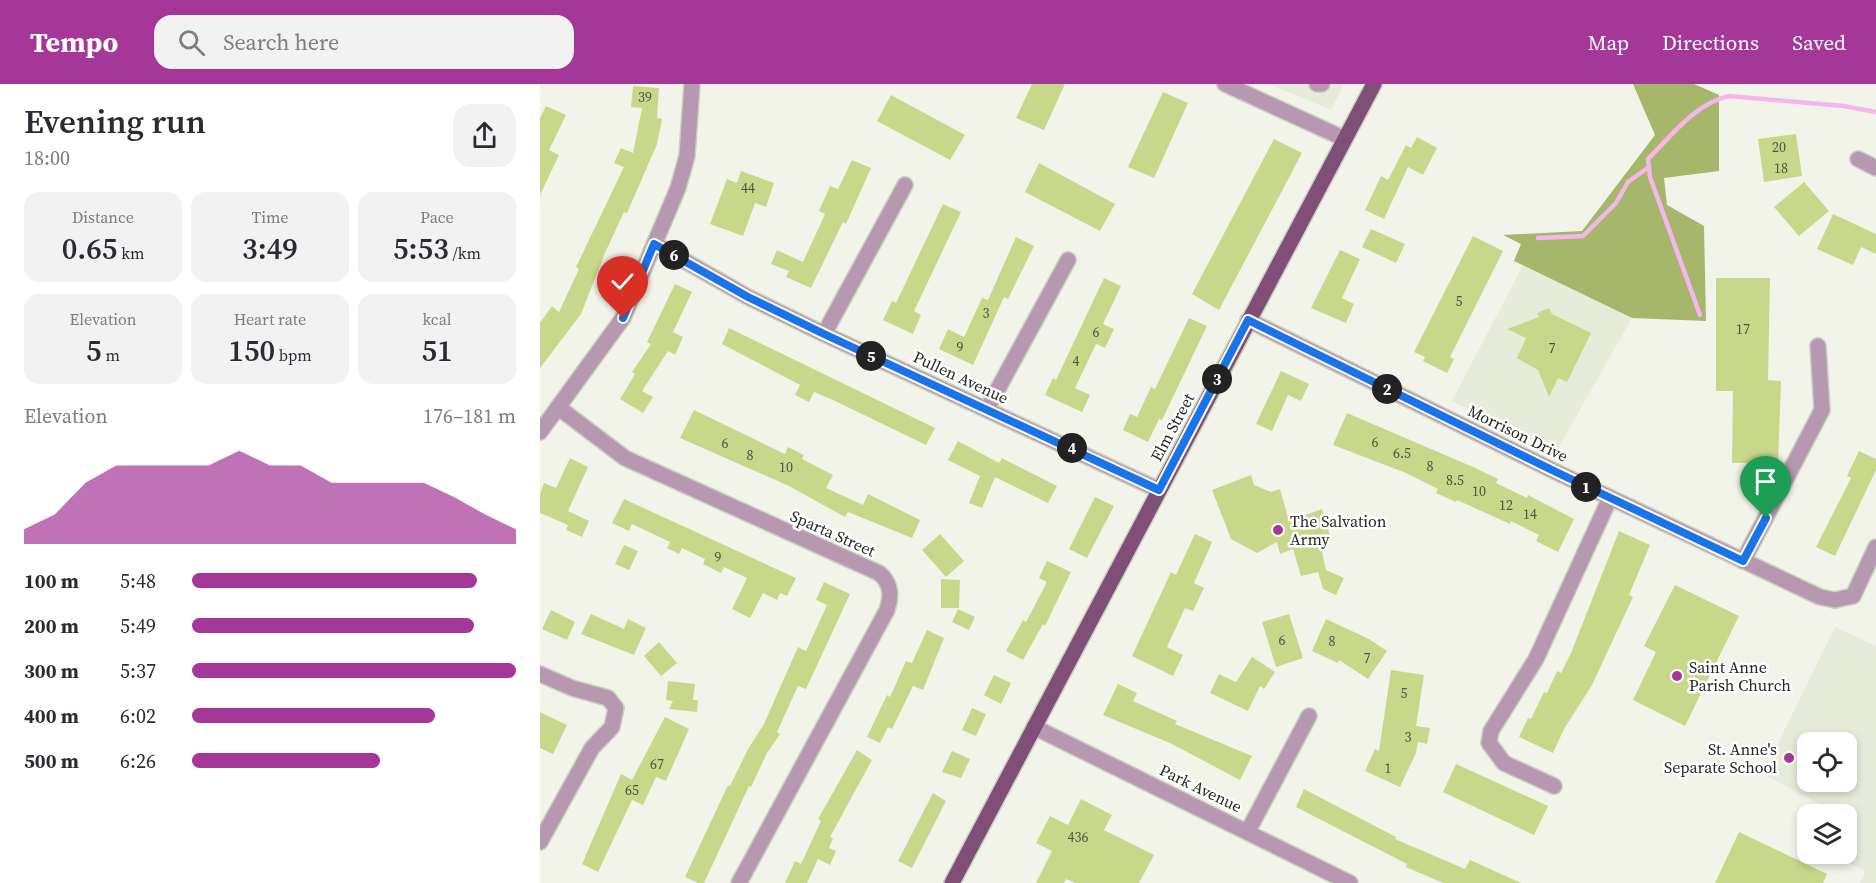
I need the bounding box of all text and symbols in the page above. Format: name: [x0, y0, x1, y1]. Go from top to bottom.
search box: [154, 15, 574, 69]
text: Tempo: [30, 23, 118, 61]
icon: search: [175, 26, 208, 59]
text: Search here: [223, 27, 339, 57]
text: Map: [1588, 28, 1629, 57]
text: Directions: [1662, 28, 1759, 57]
text: Saved: [1792, 28, 1846, 57]
house number: 39: [638, 87, 652, 107]
text: Evening run: [24, 99, 206, 144]
button: share: [453, 104, 516, 167]
house number: 20: [1772, 137, 1786, 157]
text: 18:00: [24, 144, 70, 172]
house number: 18: [1774, 158, 1788, 178]
house number: 44: [741, 178, 755, 198]
text: Distance: [72, 206, 134, 228]
text: Time: [251, 206, 289, 228]
text: Pace: [420, 206, 454, 228]
text: 0.65: [62, 228, 117, 269]
text: 3:49: [242, 228, 298, 269]
text: 5:53: [393, 228, 449, 269]
pin: 6: [659, 240, 689, 270]
text: km: [117, 242, 144, 264]
text: /km: [449, 242, 481, 264]
text: 6: [670, 244, 678, 266]
pin: [597, 256, 648, 318]
icon: check: [606, 265, 639, 298]
house number: 5: [1456, 291, 1463, 311]
house number: 3: [983, 303, 990, 323]
text: Elevation: [70, 308, 136, 330]
text: Heart rate: [234, 308, 306, 330]
text: kcal: [422, 308, 452, 330]
house number: 17: [1736, 319, 1750, 339]
house number: 6: [1093, 322, 1100, 342]
text: 5: [86, 330, 102, 371]
text: 150: [228, 330, 275, 371]
text: 51: [421, 330, 453, 371]
house number: 9: [957, 337, 964, 357]
house number: 7: [1549, 338, 1556, 358]
pin: 5: [856, 341, 886, 371]
text: m: [102, 344, 120, 366]
text: bpm: [275, 344, 312, 366]
text: 5: [867, 345, 875, 367]
street label: Pullen Avenue: [910, 345, 1012, 409]
house number: 4: [1073, 351, 1080, 371]
pin: 3: [1202, 364, 1232, 394]
text: 3: [1213, 368, 1221, 390]
pin: 2: [1372, 374, 1402, 404]
text: 2: [1383, 378, 1391, 400]
street label: Elm Street: [1145, 388, 1199, 465]
street label: Morrison Drive: [1464, 399, 1572, 467]
text: Elevation: [24, 402, 108, 430]
text: 176–181 m: [423, 402, 516, 430]
house number: 6: [1372, 432, 1379, 452]
house number: 6: [722, 433, 729, 453]
pin: 4: [1057, 433, 1087, 463]
text: 4: [1068, 437, 1076, 459]
house number: 6.5: [1393, 443, 1411, 463]
house number: 8: [747, 445, 754, 465]
house number: 8: [1427, 456, 1434, 476]
pin: [1740, 456, 1791, 518]
house number: 10: [779, 457, 793, 477]
icon: arrive: [1749, 465, 1782, 498]
house number: 8.5: [1446, 470, 1464, 490]
pin: 1: [1571, 472, 1601, 502]
text: 1: [1582, 476, 1590, 498]
house number: 10: [1472, 481, 1486, 501]
house number: 12: [1499, 495, 1513, 515]
street label: Sparta Street: [787, 504, 880, 562]
house number: 14: [1523, 504, 1537, 524]
place label: The Salvation Army: [1290, 510, 1387, 550]
marker: The Salvation Army: [1271, 523, 1285, 537]
house number: 9: [715, 547, 722, 567]
text: 100 m: [24, 567, 79, 595]
text: 5:48: [120, 567, 156, 595]
text: 200 m: [24, 612, 79, 640]
text: 5:49: [120, 612, 156, 640]
house number: 6: [1279, 630, 1286, 650]
house number: 8: [1329, 631, 1336, 651]
house number: 7: [1364, 648, 1371, 668]
place label: Saint Anne Parish Church: [1689, 656, 1791, 696]
text: 300 m: [24, 657, 79, 685]
text: 5:37: [120, 657, 156, 685]
marker: Saint Anne Parish Church: [1670, 669, 1684, 683]
house number: 5: [1401, 683, 1408, 703]
text: 400 m: [24, 702, 79, 730]
text: 6:02: [120, 702, 156, 730]
house number: 3: [1405, 727, 1412, 747]
map controls: [1797, 732, 1857, 864]
button: locate: [1797, 732, 1857, 792]
place label: St. Anne's Separate School: [1664, 738, 1777, 778]
text: 500 m: [24, 747, 79, 775]
text: 6:26: [120, 747, 156, 775]
marker: St. Anne's Separate School: [1782, 751, 1796, 765]
house number: 67: [650, 754, 664, 774]
house number: 1: [1385, 758, 1392, 778]
street label: Park Avenue: [1156, 759, 1246, 817]
house number: 65: [625, 780, 639, 800]
button: layers: [1797, 804, 1857, 864]
house number: 436: [1068, 827, 1089, 847]

